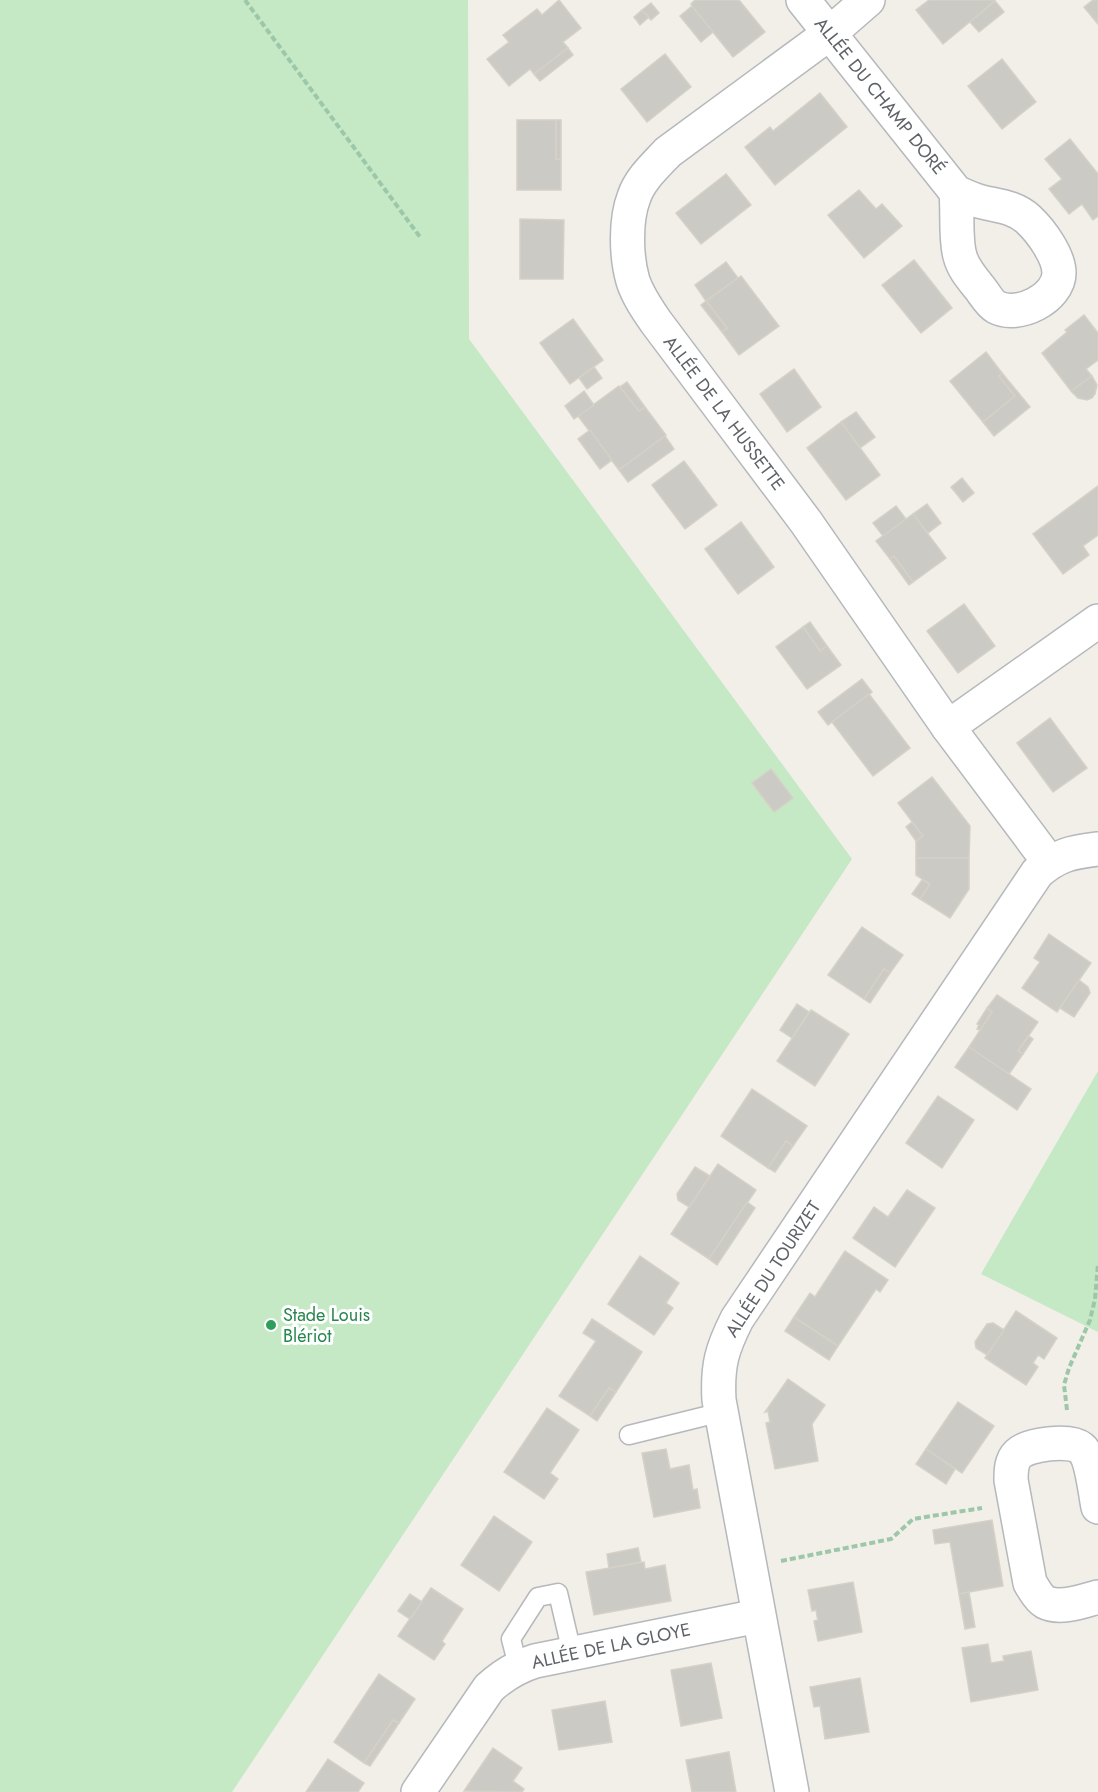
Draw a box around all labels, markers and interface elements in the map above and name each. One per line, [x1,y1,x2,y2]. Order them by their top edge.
street label: ALLÉE DU CHAMP DORÉ [808,12,952,180]
street label: ALLÉE DE LA HUSSETTE [657,330,791,496]
street label: ALLÉE DU TOURIZET [719,1195,827,1342]
place label: Stade Louis Blériot [283,1302,370,1349]
marker: Stade Louis Blériot [264,1318,278,1332]
street label: ALLÉE DE LA GLOYE [529,1616,693,1676]

